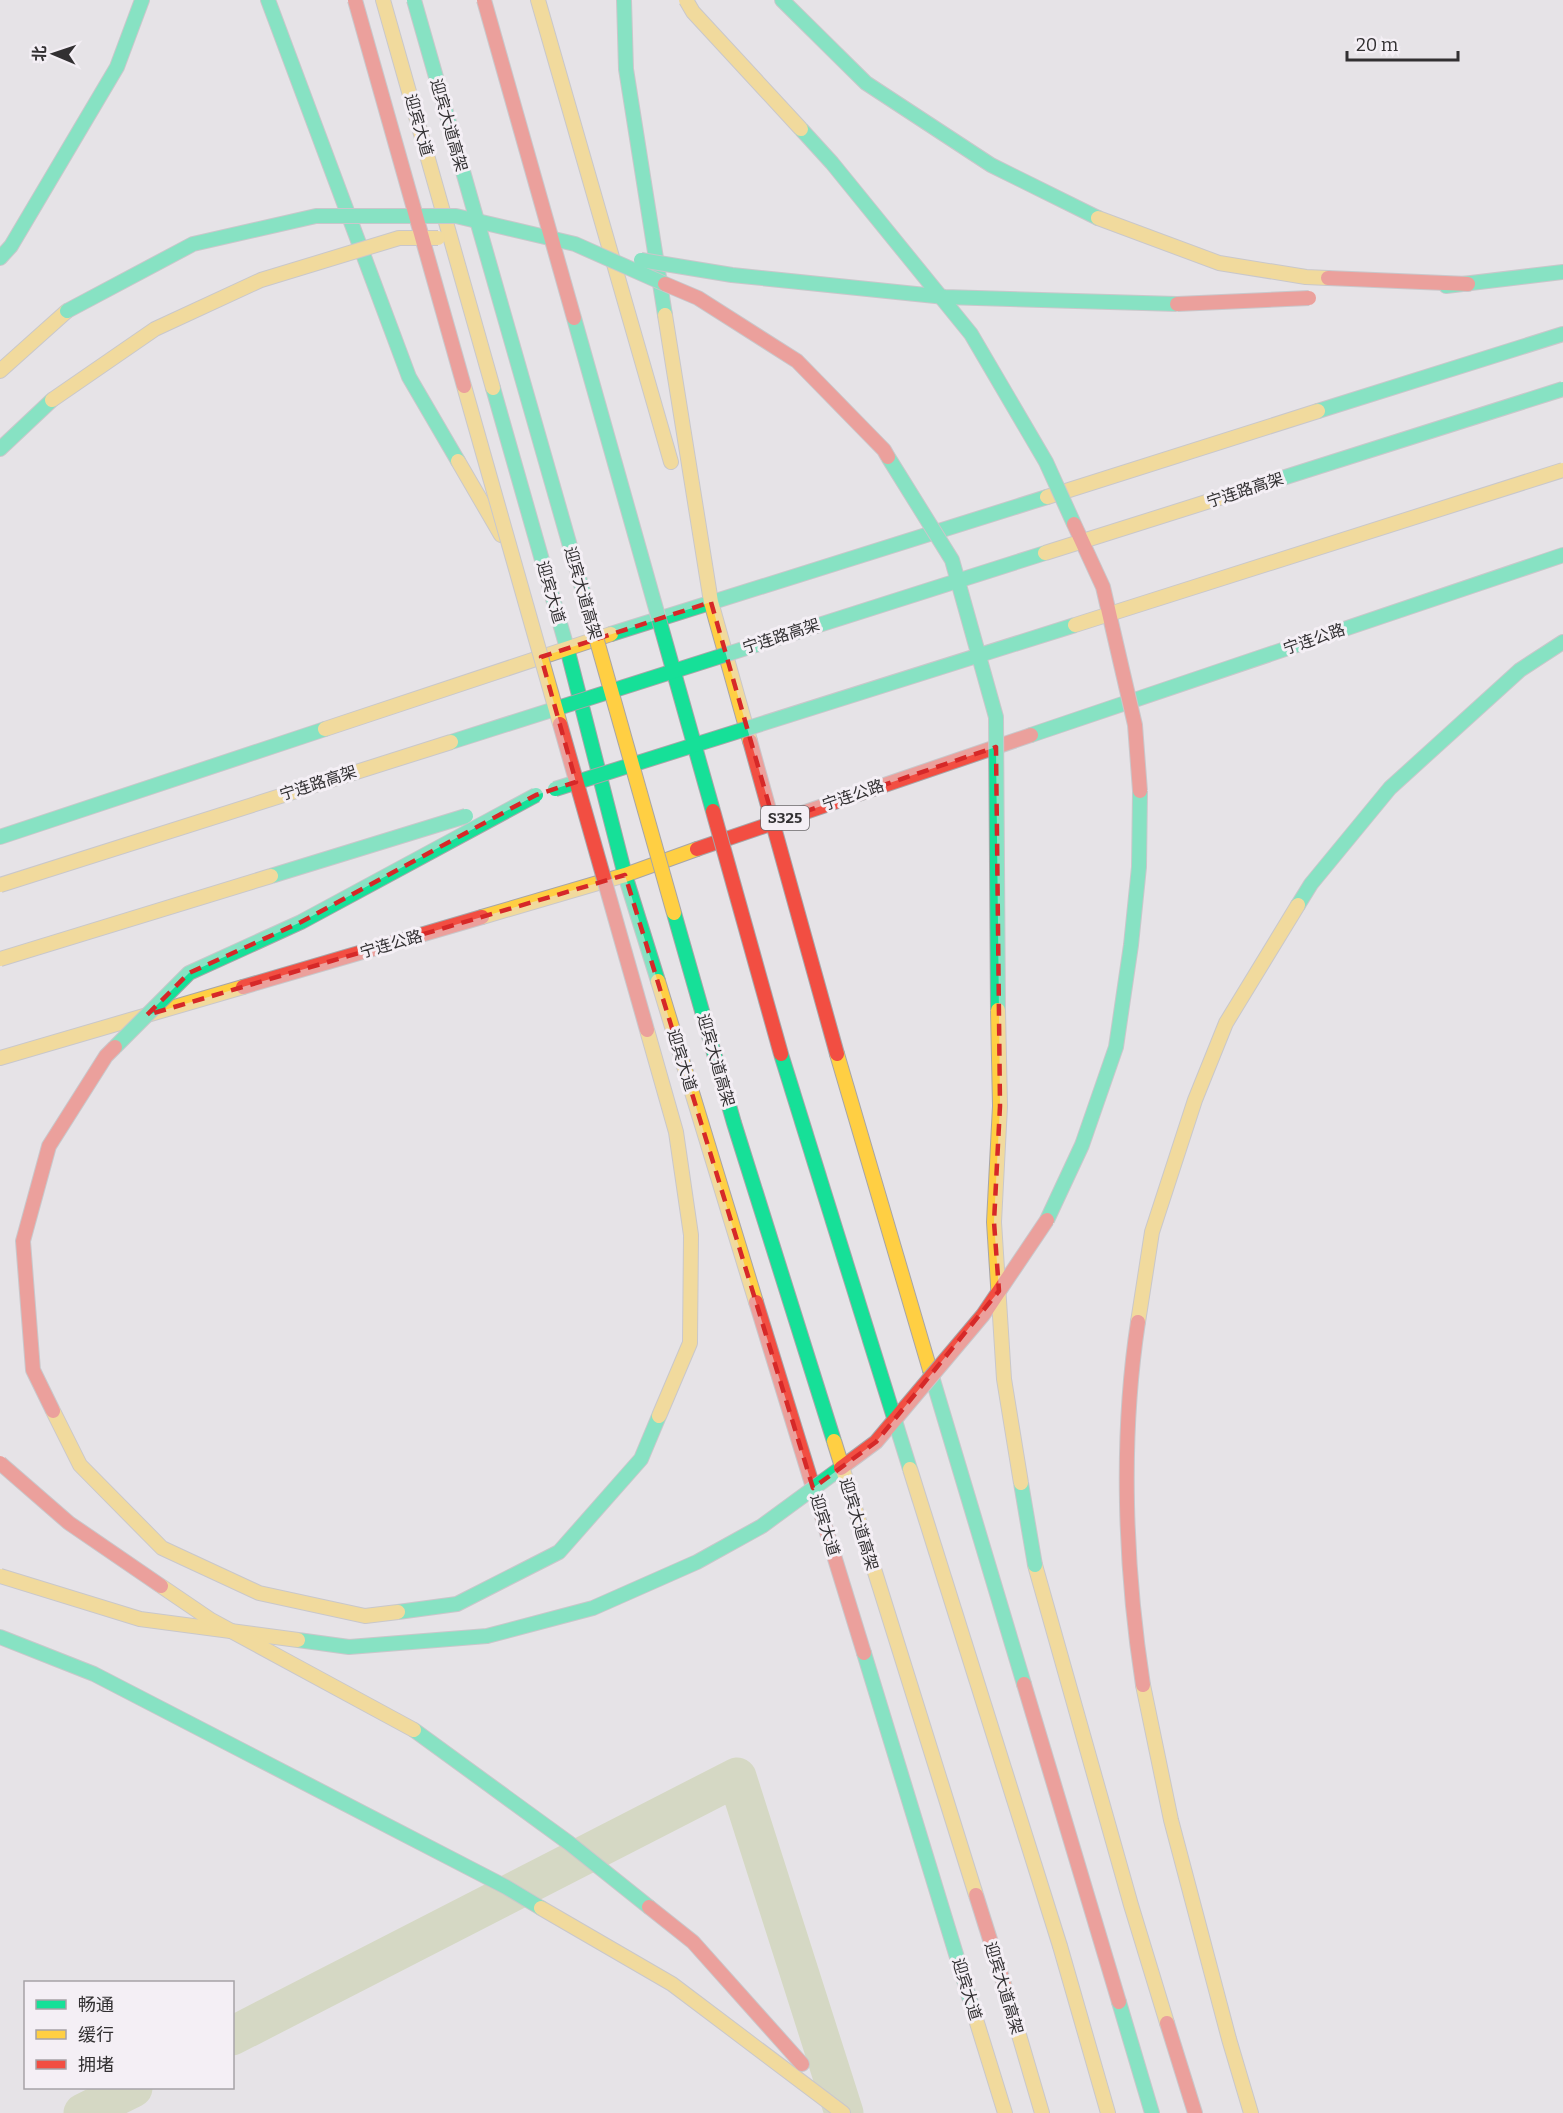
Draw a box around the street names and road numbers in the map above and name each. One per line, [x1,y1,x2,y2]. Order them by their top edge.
street label: 迎宾大道高架 [427,76,471,174]
street label: 迎宾大道 [401,92,437,158]
street label: 宁连路高架 [1204,469,1286,511]
street label: 迎宾大道高架 [561,544,605,642]
street label: 迎宾大道 [533,559,569,625]
street label: 宁连路高架 [740,615,822,657]
street label: 宁连公路 [1281,620,1347,658]
street label: 宁连路高架 [277,762,359,804]
street label: 宁连公路 [820,776,886,814]
road number: S325 [761,806,809,830]
street label: 宁连公路 [358,926,424,962]
street label: 迎宾大道高架 [694,1011,738,1109]
street label: 迎宾大道 [664,1027,700,1093]
street label: 迎宾大道高架 [836,1475,882,1573]
street label: 迎宾大道 [807,1492,843,1558]
street label: 迎宾大道高架 [981,1939,1027,2037]
street label: 迎宾大道 [949,1956,985,2022]

